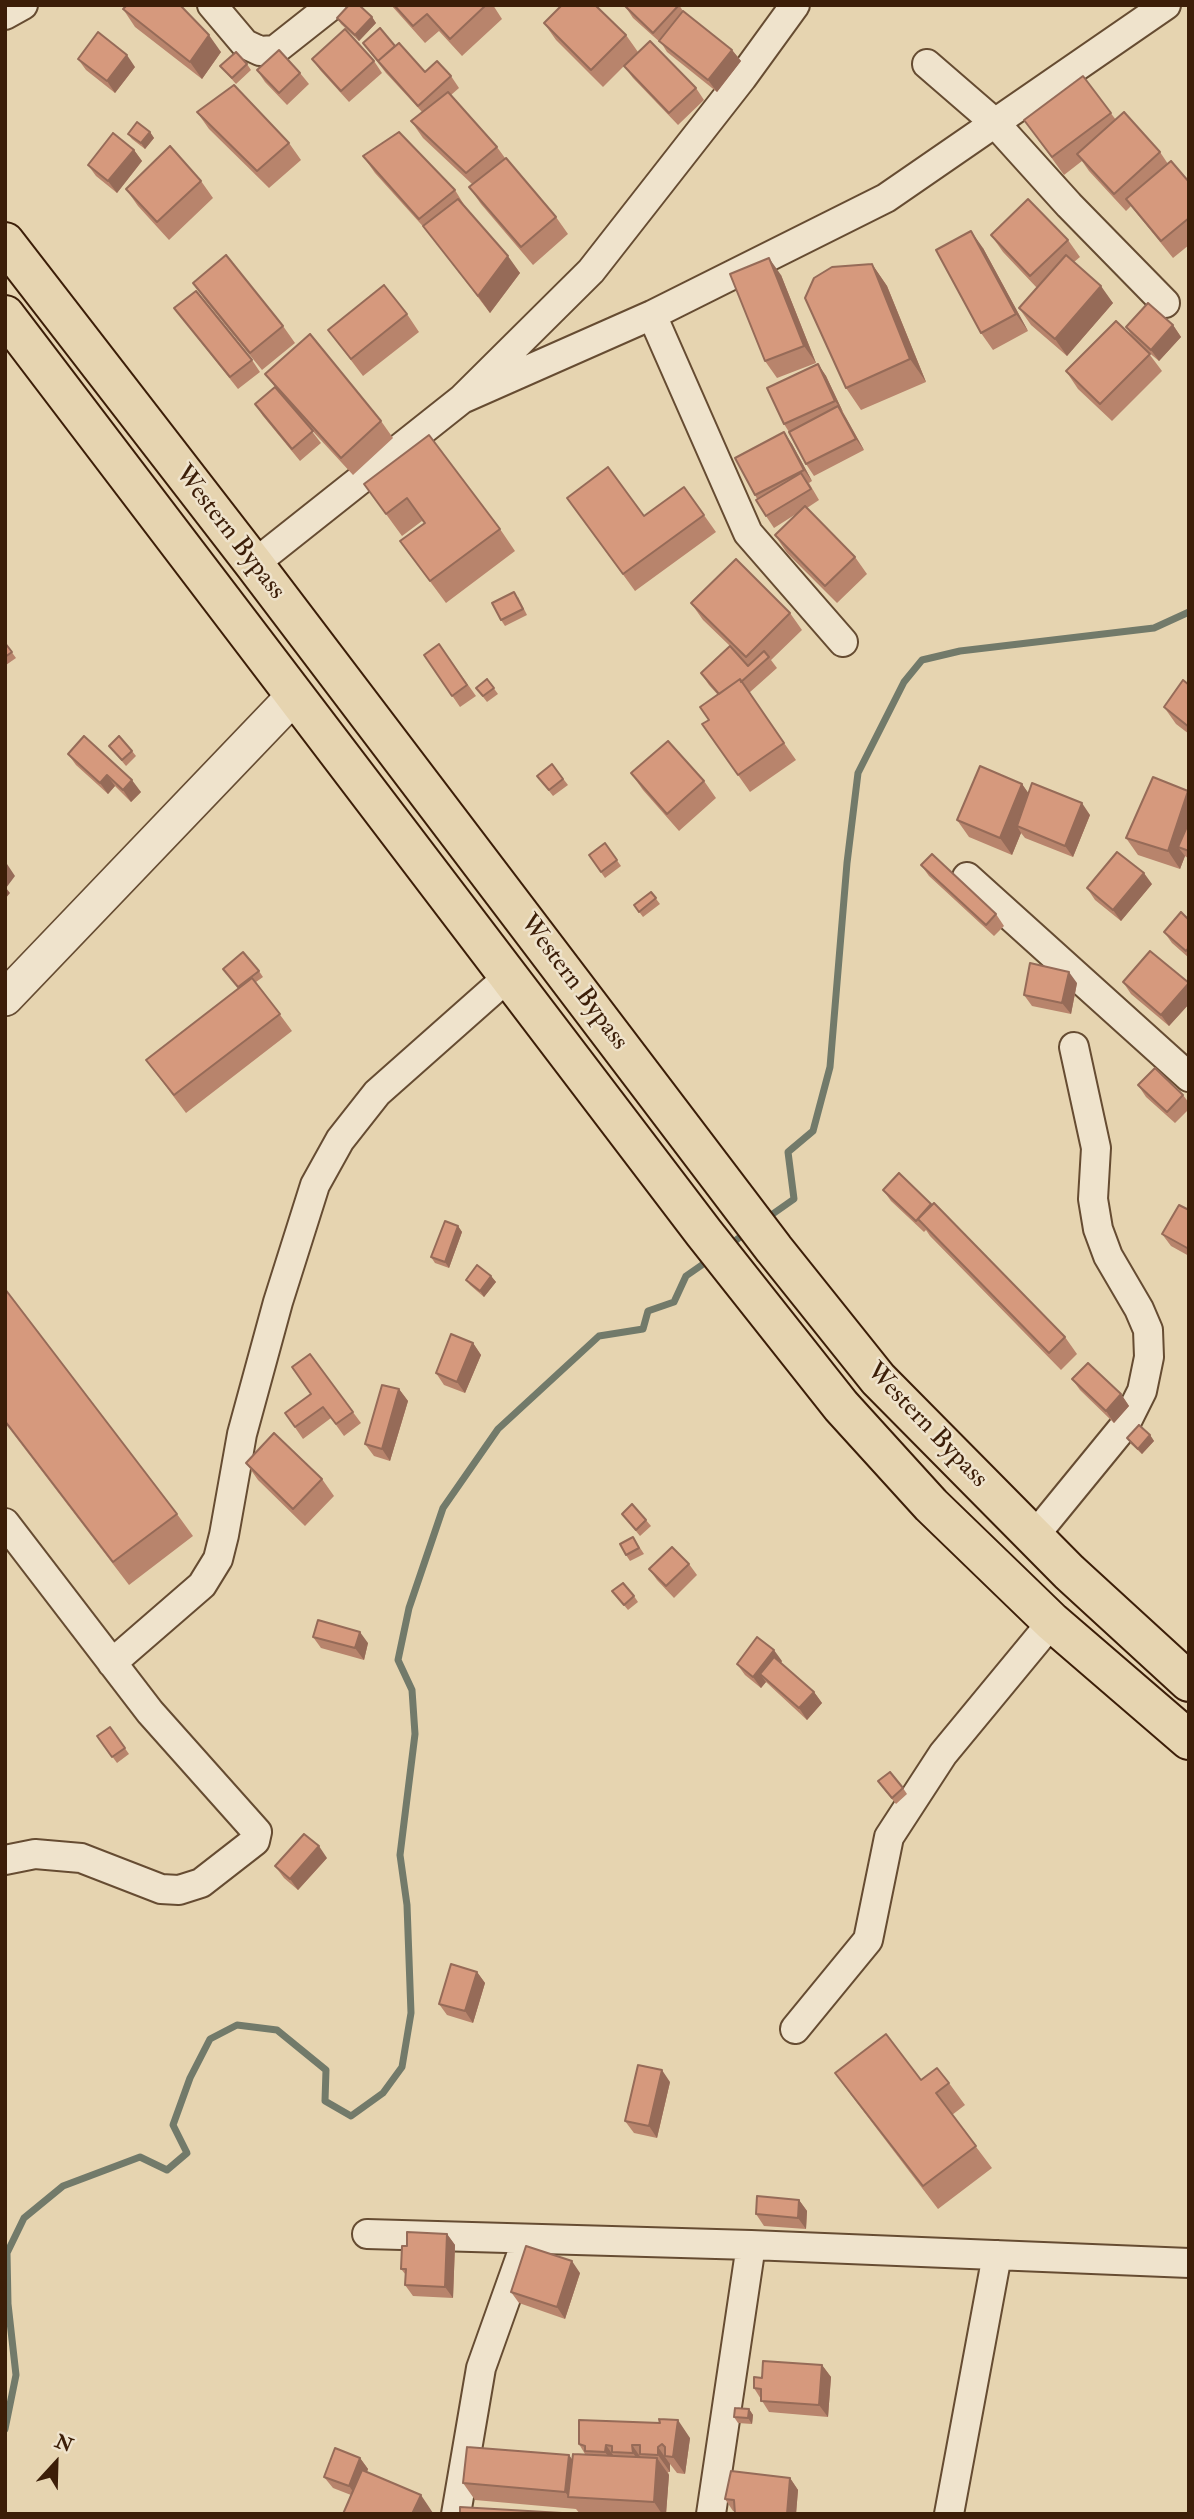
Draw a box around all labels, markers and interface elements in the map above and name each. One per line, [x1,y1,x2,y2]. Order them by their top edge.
street label: Western Bypass [167,460,291,606]
street label: Western Bypass [512,909,634,1057]
street label: Western Bypass [859,1357,993,1495]
north arrow [21,2428,91,2498]
text: N [51,2429,76,2458]

